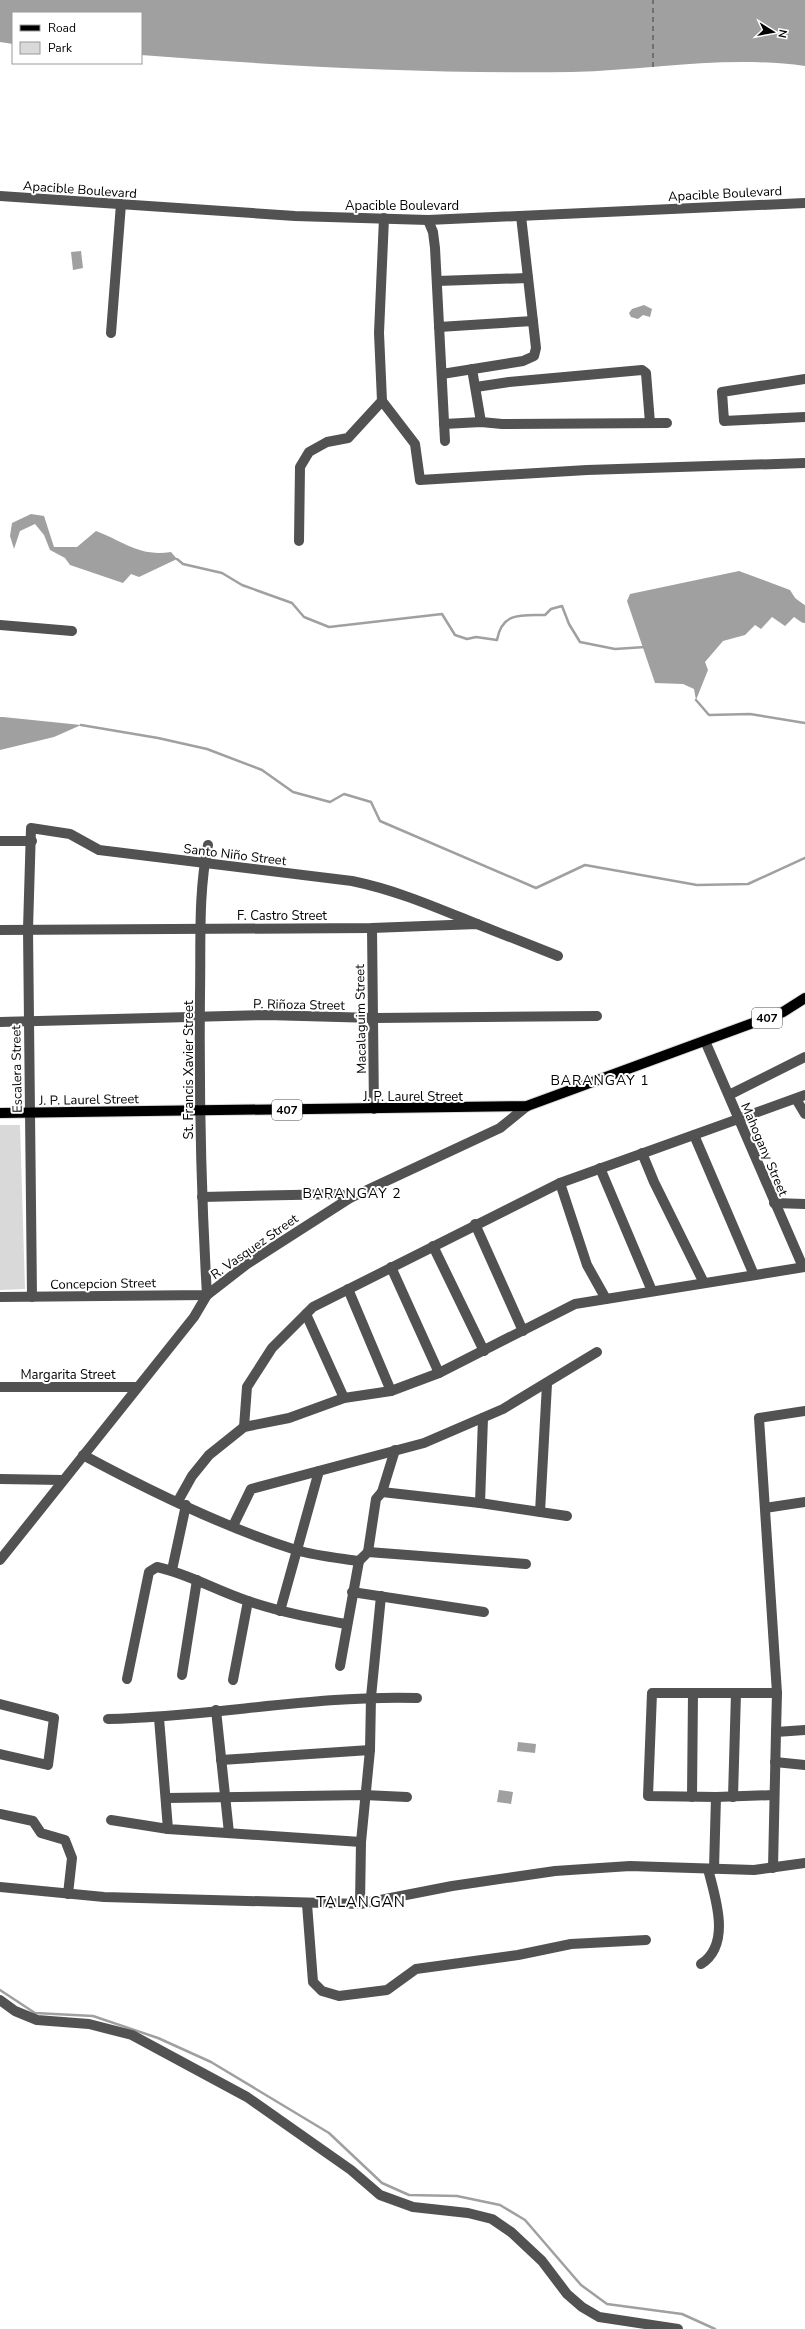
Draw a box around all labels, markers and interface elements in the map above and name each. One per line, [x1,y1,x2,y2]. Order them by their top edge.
legend [12,12,142,64]
north arrow [753,12,793,52]
text: Road [48,20,76,36]
text: N [774,28,790,39]
text: Park [48,40,73,56]
street label: Apacible Boulevard [22,177,137,203]
street label: Apacible Boulevard [668,182,783,206]
street label: Apacible Boulevard [345,197,459,215]
street label: Santo Niño Street [182,840,288,870]
street label: F. Castro Street [237,907,327,925]
street label: Macalaguim Street [351,964,371,1074]
street label: P. Riñoza Street [253,995,345,1015]
street label: St. Francis Xavier Street [180,1000,198,1139]
road number: 407 [752,1008,782,1028]
street label: Escalera Street [7,1025,27,1113]
district label: BARANGAY 1 [550,1071,650,1090]
street label: J. P. Laurel Street [362,1088,463,1106]
street label: J. P. Laurel Street [38,1090,139,1110]
road number: 407 [272,1100,302,1120]
street label: Mahogany Street [736,1100,792,1199]
district label: BARANGAY 2 [302,1184,402,1203]
street label: R. Vasquez Street [207,1210,302,1284]
street label: Concepcion Street [50,1274,156,1294]
street label: Margarita Street [20,1366,116,1384]
district label: TALANGAN [316,1892,406,1912]

